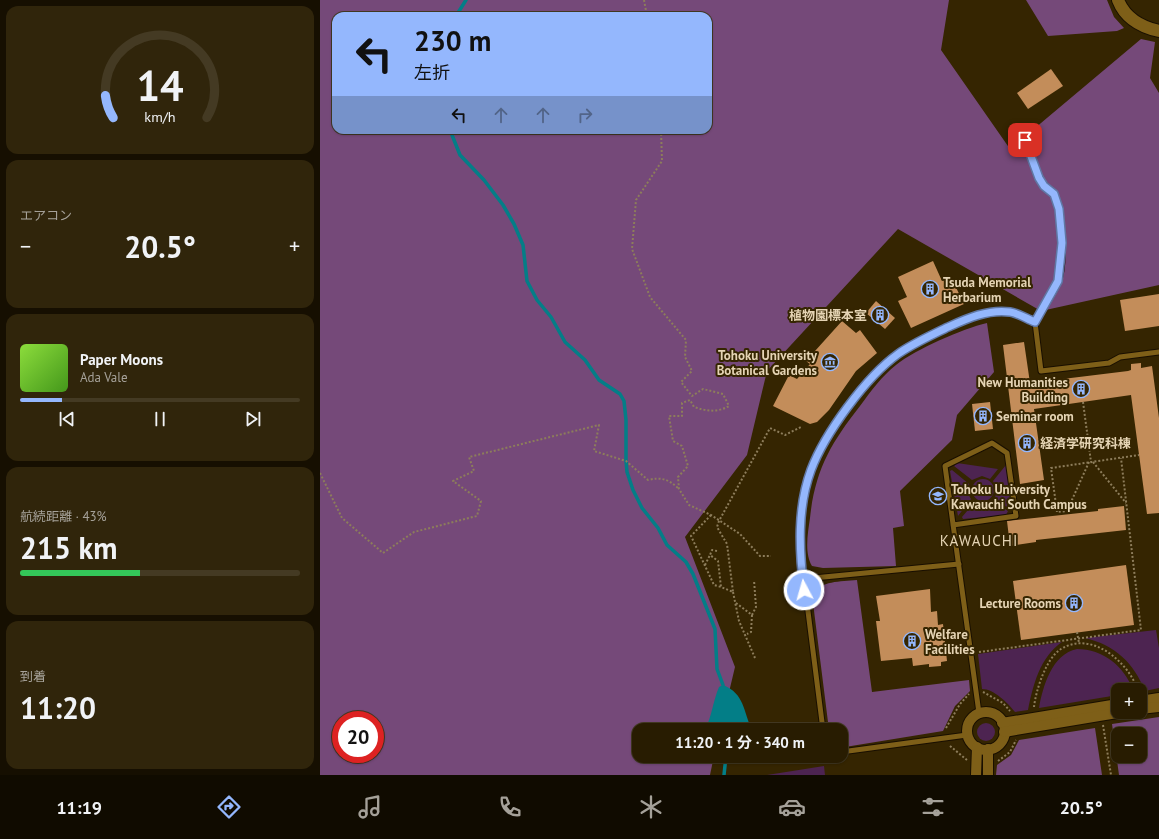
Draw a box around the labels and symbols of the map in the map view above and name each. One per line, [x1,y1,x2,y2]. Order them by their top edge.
pin [1008,123,1042,157]
place label: Tsuda Memorial Herbarium [943,274,1031,306]
building icon: Tsuda Memorial Herbarium [920,279,940,299]
building icon: 植物園標本室 [870,305,890,325]
place label: 植物園標本室 [789,307,867,324]
place label: Tohoku University Botanical Gardens [717,347,818,379]
museum icon: Tohoku University Botanical Gardens [820,352,840,372]
place label: New Humanities Building [977,374,1069,406]
building icon: New Humanities Building [1071,379,1091,399]
building icon: Seminar room [973,406,993,426]
place label: Seminar room [996,408,1074,425]
building icon: 経済学研究科棟 [1017,433,1037,453]
place label: 経済学研究科棟 [1040,435,1131,452]
place label: Tohoku University Kawauchi South Campus [951,481,1087,513]
school or university icon: Tohoku University Kawauchi South Campus [928,486,948,506]
district label: KAWAUCHI [940,531,1018,550]
position arrow [783,569,825,611]
building icon: Lecture Rooms [1064,593,1084,613]
place label: Lecture Rooms [980,595,1062,612]
place label: Welfare Facilities [925,626,975,658]
building icon: Welfare Facilities [902,631,922,651]
speed limit sign: 20 [332,711,384,763]

